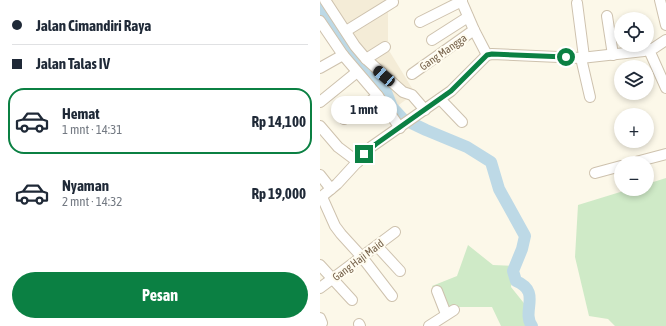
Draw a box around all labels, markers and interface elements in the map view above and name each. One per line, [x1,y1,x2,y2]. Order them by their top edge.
map controls [614,12,654,196]
button: locate [614,12,654,52]
text: Jalan Cimandiri Raya [36,17,151,34]
street label: Gang Mangga [417,31,469,73]
route start [557,48,575,66]
text: Jalan Talas IV [36,55,110,72]
button: layers [614,60,654,100]
car [371,64,397,88]
callout: 1 mnt [331,96,397,124]
text: 1 mnt [350,102,378,117]
icon: car [14,103,50,139]
text: Hemat [62,105,100,122]
button: + [614,108,654,148]
text: Rp 14,100 [251,113,306,130]
text: 1 mnt · 14:31 [62,122,122,137]
route end [355,145,373,163]
button: − [614,156,654,196]
icon: car [14,175,50,211]
text: Nyaman [62,177,109,194]
text: Rp 19,000 [251,185,306,202]
text: 2 mnt · 14:32 [62,194,122,209]
street label: Gang Haji Maid [330,237,386,283]
button: Pesan [12,272,308,318]

